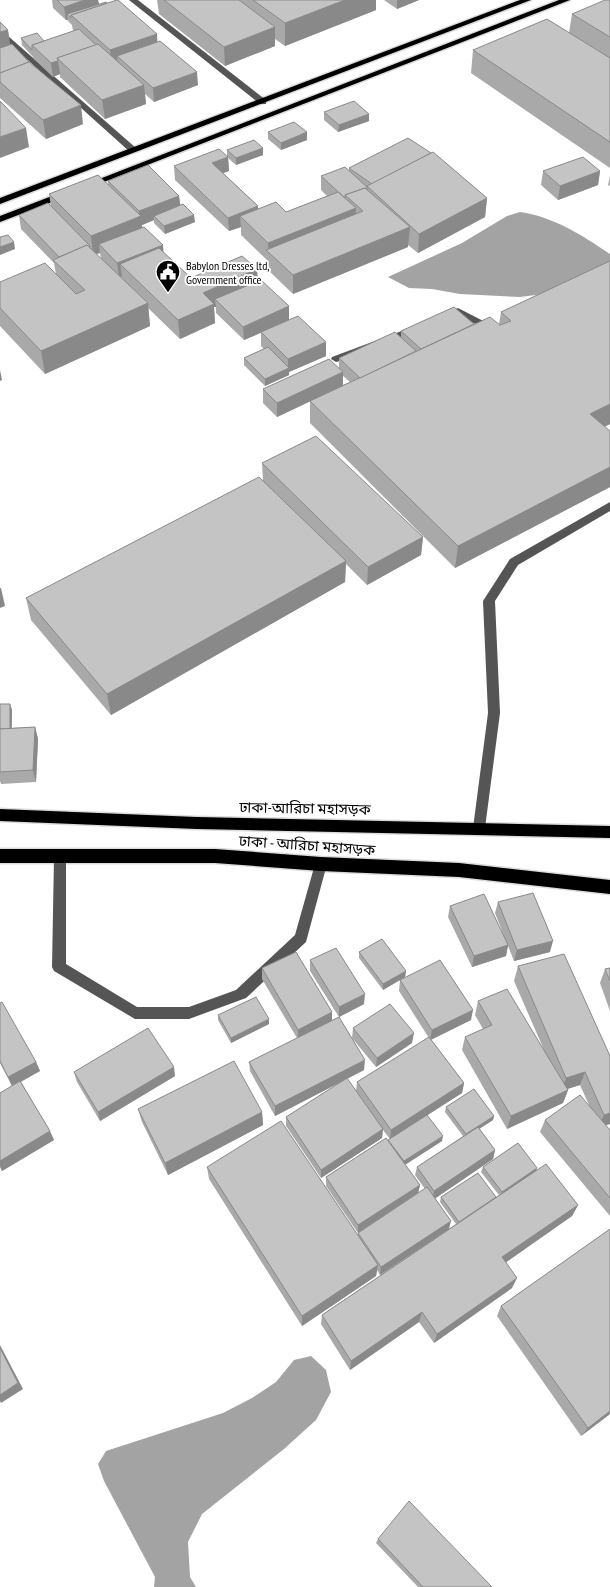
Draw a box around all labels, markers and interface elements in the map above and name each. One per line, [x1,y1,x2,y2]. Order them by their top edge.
place label: Babylon Dresses ltd, Government office [186,258,270,287]
public building icon: Babylon Dresses ltd, Government office [155,259,181,293]
street label: ঢাকা-আরিচা মহাসড়ক [238,797,372,819]
street label: ঢাকা - আরিচা মহাসড়ক [237,831,377,859]

